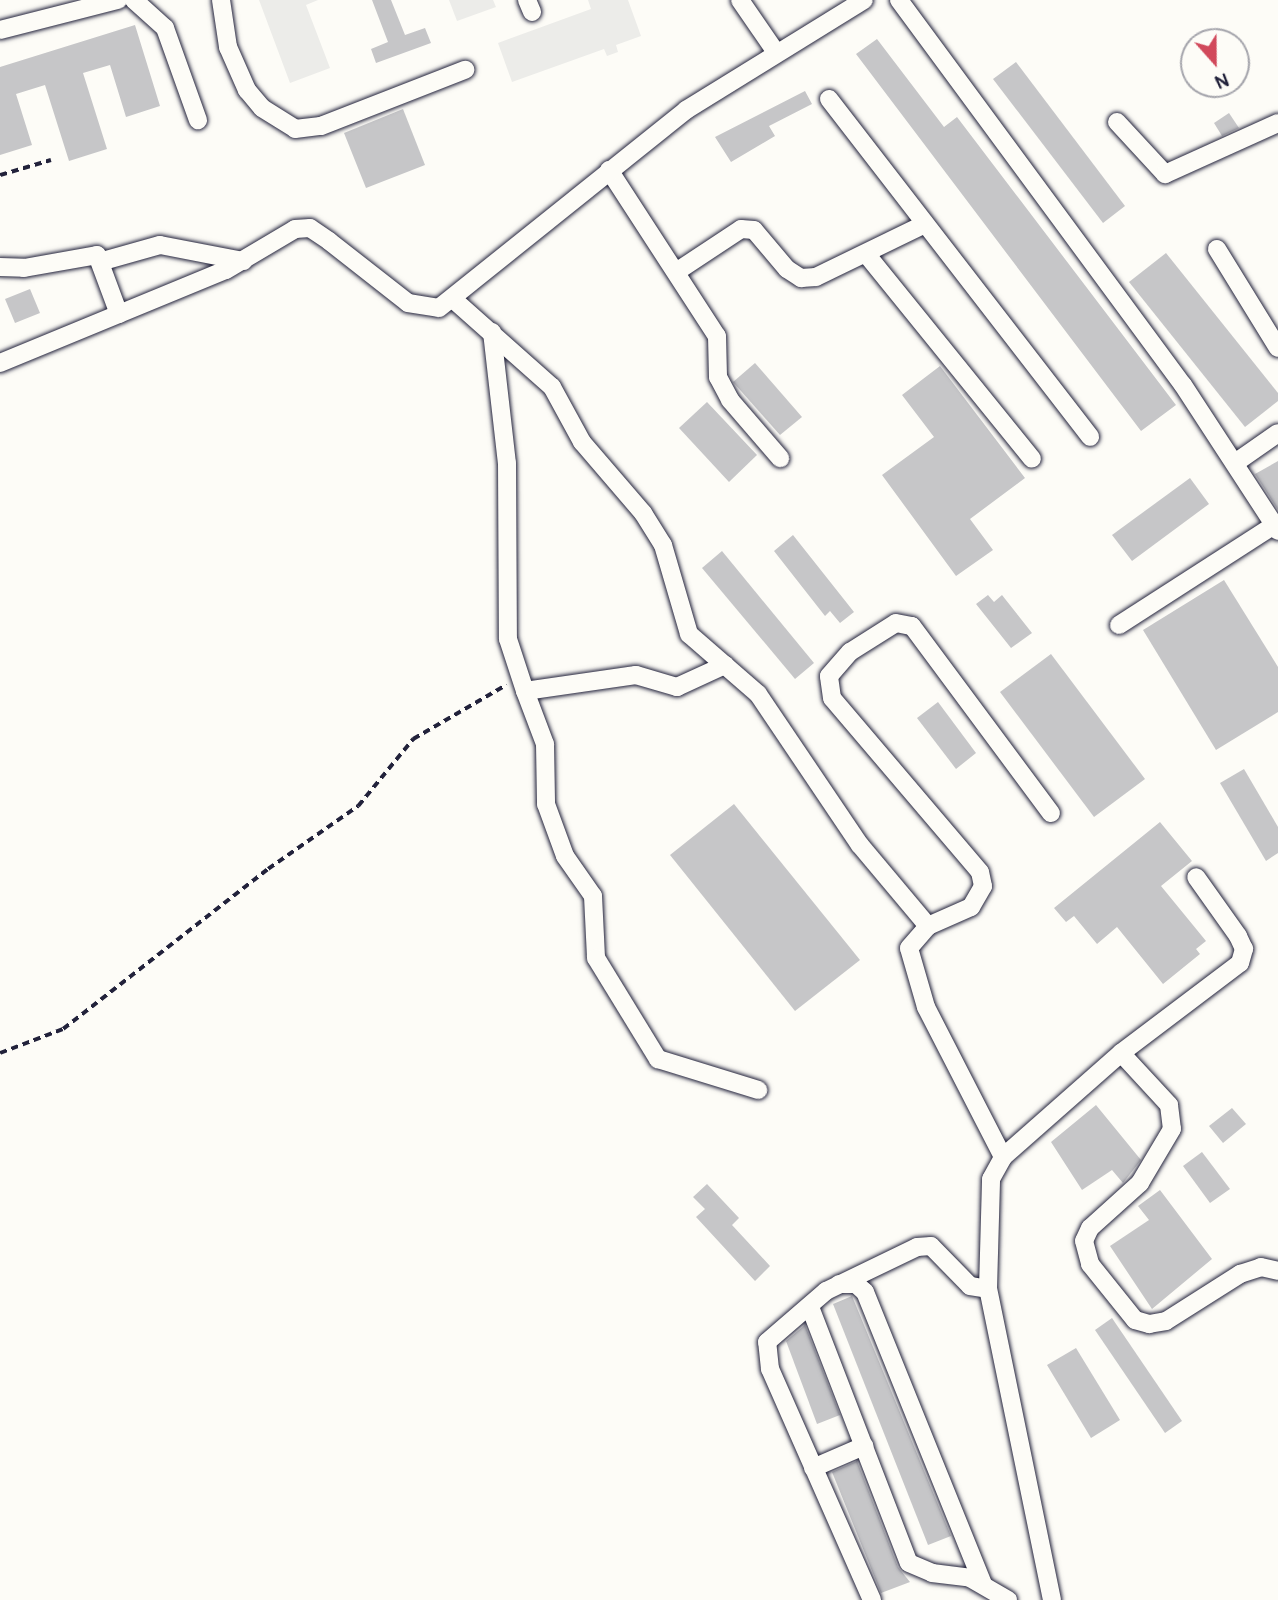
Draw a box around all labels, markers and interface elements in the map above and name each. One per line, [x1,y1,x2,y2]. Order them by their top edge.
north arrow [1180,28,1250,98]
text: N [1212,67,1232,94]

